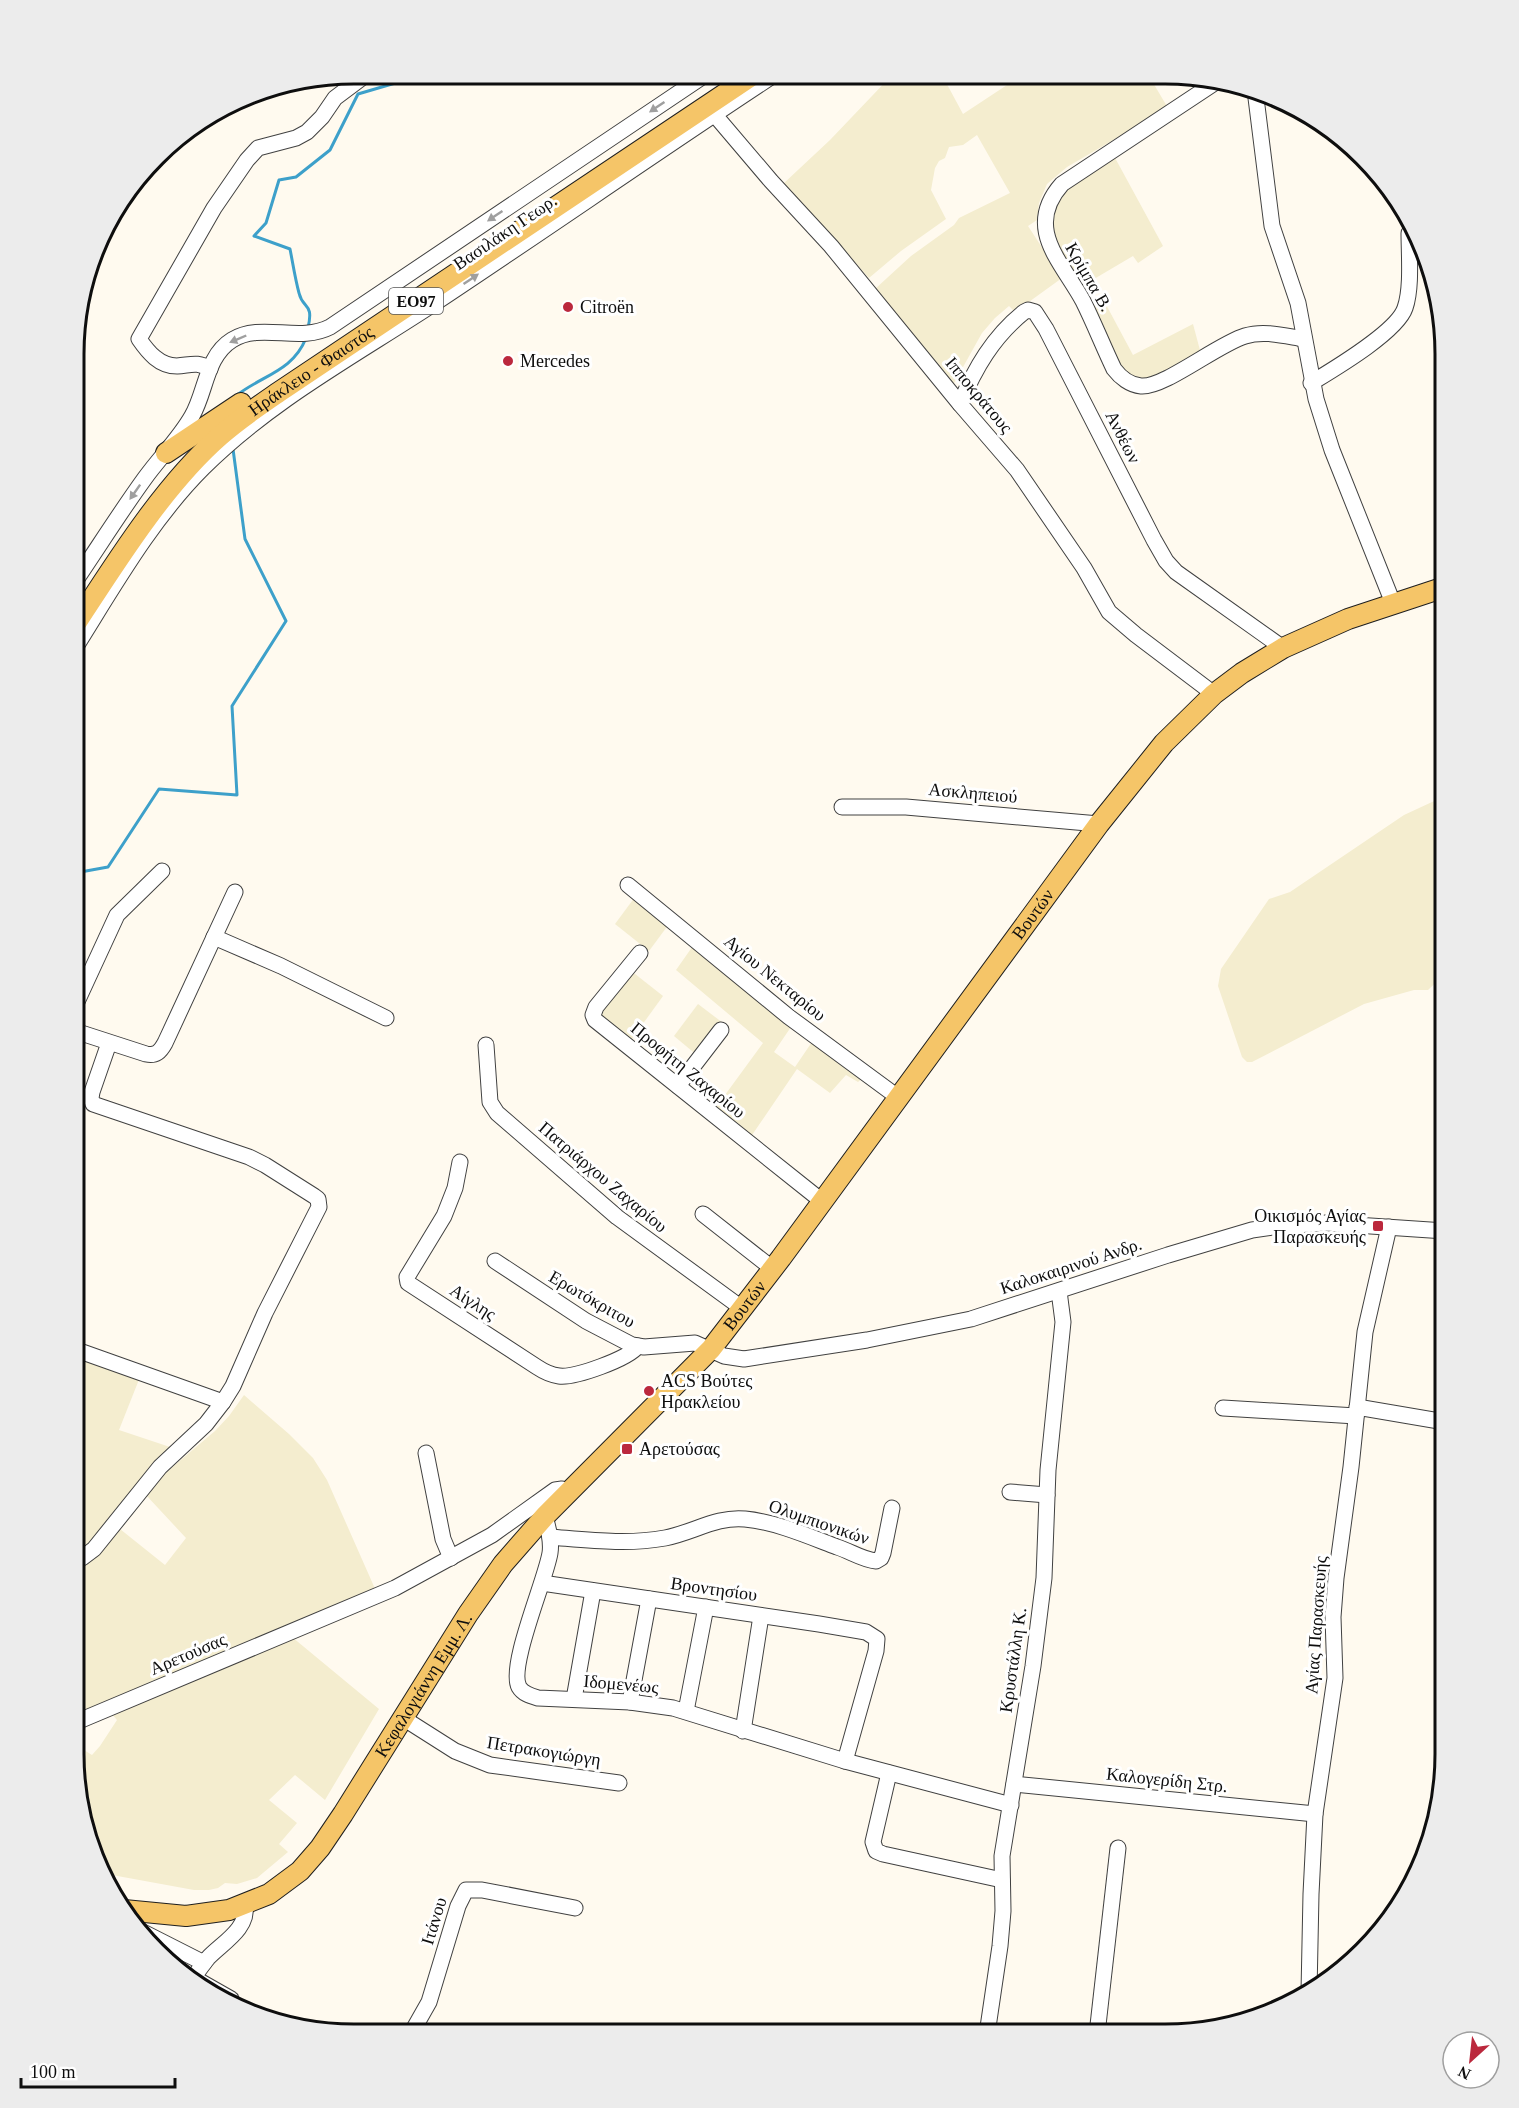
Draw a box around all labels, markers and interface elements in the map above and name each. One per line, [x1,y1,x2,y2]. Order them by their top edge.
one-way arrow [649,101,665,112]
street label: Βασιλάκη Γεωρ. [449,190,561,274]
one-way arrow [487,210,503,221]
street label: Κρίμπα Β. [1061,239,1117,315]
one-way arrow [463,273,479,285]
road number: ΕΟ97 [389,288,443,314]
place label: Citroën [580,297,634,317]
marker: Citroën [561,300,575,314]
street label: Ηράκλειο - Φαιστός [245,322,377,420]
one-way arrow [228,334,246,344]
place label: Mercedes [520,351,590,371]
street label: Ιπποκράτους [941,353,1017,437]
marker: Mercedes [501,354,515,368]
street label: Ανθέων [1101,408,1145,466]
one-way arrow [129,484,141,500]
street label: Ασκληπειού [928,779,1018,807]
street label: Βουτών [1008,885,1058,943]
street label: Αγίου Νεκταρίου [720,931,830,1025]
street label: Προφήτη Ζαχαρίου [627,1018,749,1122]
street label: Πατριάρχου Ζαχαρίου [535,1118,671,1236]
place label: Οικισμός Αγίας Παρασκευής [1254,1206,1366,1247]
marker: Οικισμός Αγίας Παρασκευής [1371,1219,1385,1233]
street label: Καλοκαιρινού Ανδρ. [998,1234,1144,1298]
street label: Ερωτόκριτου [545,1266,639,1332]
street label: Βουτών [719,1277,770,1334]
street label: Αίγλης [446,1280,500,1324]
place label: ACS Βούτες Ηρακλείου [661,1371,752,1412]
marker: ACS Βούτες Ηρακλείου [642,1384,656,1398]
place label: Αρετούσας [639,1439,720,1459]
marker: Αρετούσας [620,1442,634,1456]
street label: Ολυμπιονικών [766,1495,872,1549]
street label: Αγίας Παρασκευής [1301,1555,1331,1695]
street label: Βροντησίου [669,1573,759,1605]
street label: Κρυστάλλη Κ. [996,1606,1030,1714]
street label: Κεφαλογιάννη Εμμ. Λ. [371,1609,476,1761]
street label: Αρετούσας [147,1629,229,1679]
street label: Ιδομενέως [583,1671,659,1697]
street label: Πετρακογιώργη [486,1732,602,1770]
street label: Καλογερίδη Στρ. [1105,1764,1229,1796]
street label: Ιτάνου [417,1895,451,1947]
north arrow [1441,2030,1501,2090]
scale bar [21,2051,176,2089]
text: 100 m [30,2062,76,2082]
text: N [1455,2063,1473,2083]

